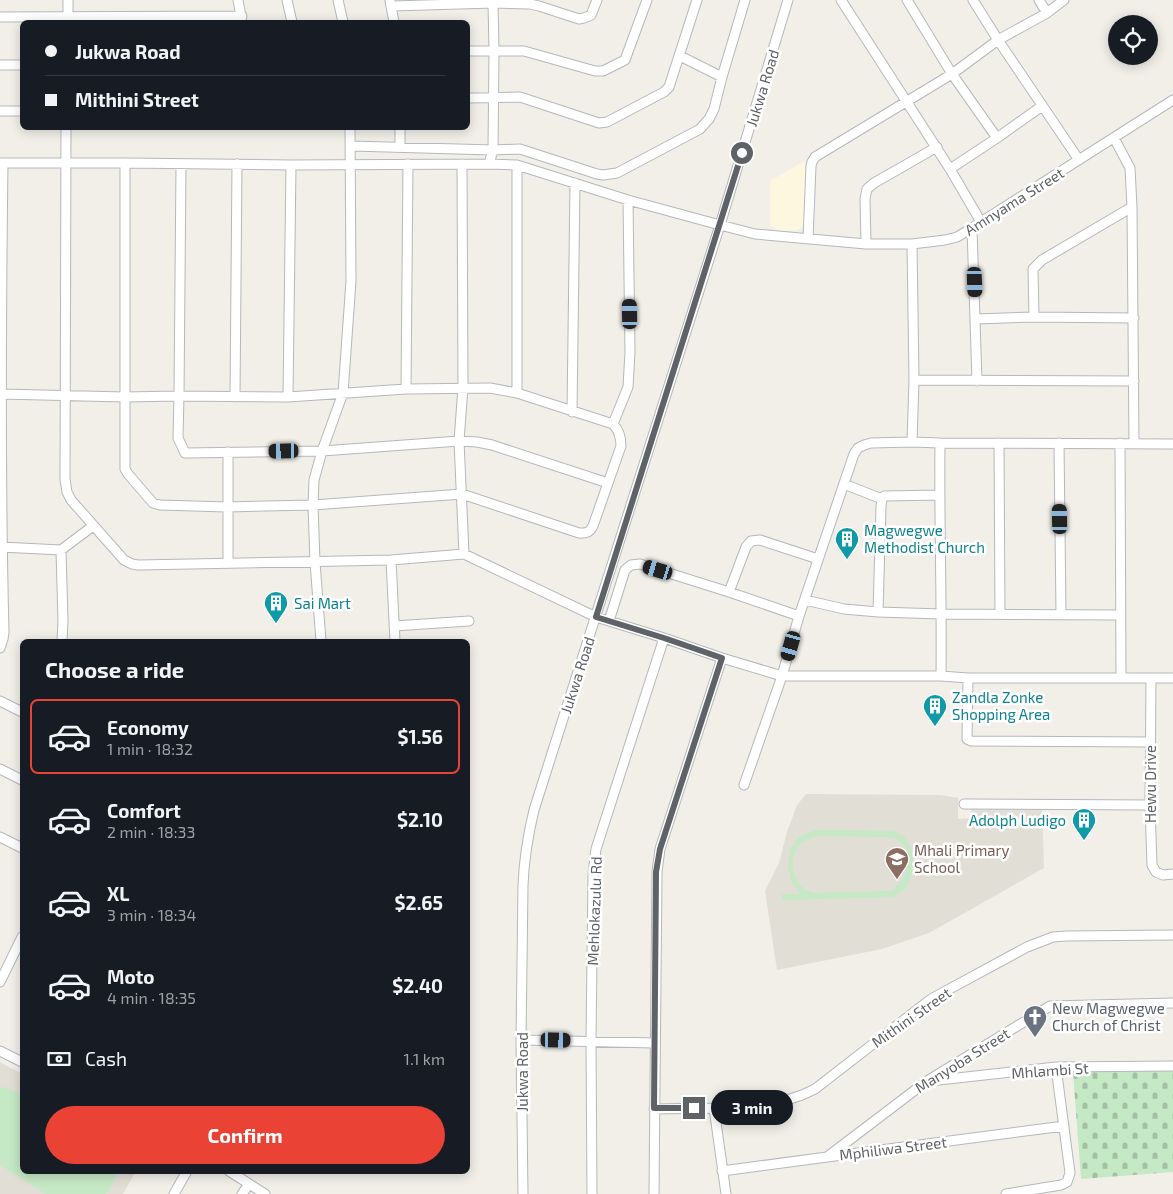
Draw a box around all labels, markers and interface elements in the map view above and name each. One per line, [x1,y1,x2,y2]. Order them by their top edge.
map controls [1108,15,1158,65]
button: locate [1108,15,1158,65]
text: Jukwa Road [75,40,181,63]
street label: Jukwa Road [742,47,782,129]
text: Mithini Street [75,88,199,111]
route start [731,142,753,164]
street label: Amnyama Street [961,163,1067,239]
car [966,267,983,297]
car [622,299,637,329]
car [268,443,299,459]
car [1052,504,1067,534]
place label: Magwegwe Methodist Church [864,521,985,556]
building icon: Magwegwe Methodist Church [834,526,860,560]
car [641,558,674,582]
building icon: Sai Mart [263,590,289,624]
place label: Sai Mart [294,594,351,612]
car [779,630,802,662]
street label: Jukwa Road [556,634,598,716]
text: Choose a ride [45,656,184,682]
place label: Zandla Zonke Shopping Area [952,688,1050,723]
building icon: Zandla Zonke Shopping Area [922,693,948,727]
icon: car [47,714,92,759]
text: Economy [107,716,189,739]
text: $1.56 [397,725,443,748]
text: 1 min · 18:32 [107,739,193,758]
street label: Hewu Drive [1141,745,1159,823]
icon: car [47,797,92,842]
text: Comfort [107,799,181,822]
building icon: Adolph Ludigo [1071,807,1097,841]
text: $2.10 [397,808,443,831]
place label: Adolph Ludigo [969,811,1066,829]
text: 2 min · 18:33 [107,822,195,841]
place label: Mhali Primary School [914,841,1010,876]
school or university icon: Mhali Primary School [884,846,910,880]
street label: Mehlokazulu Rd [583,856,605,966]
icon: car [47,880,92,925]
text: XL [107,882,129,905]
text: $2.65 [395,891,443,914]
text: 3 min · 18:34 [107,905,196,924]
icon: car [47,963,92,1008]
text: Moto [107,965,155,988]
text: $2.40 [392,974,443,997]
street label: Mithini Street [868,983,954,1051]
text: 4 min · 18:35 [107,988,196,1007]
place label: New Magwegwe Church of Christ [1052,999,1165,1034]
church icon: New Magwegwe Church of Christ [1022,1004,1048,1038]
street label: Manyoba Street [911,1024,1013,1096]
street label: Jukwa Road [513,1032,531,1112]
car [540,1032,571,1048]
icon: cash [45,1045,73,1073]
text: Cash [85,1047,127,1070]
text: 1.1 km [404,1049,445,1068]
street label: Mhlambi St [1011,1058,1089,1082]
callout: 3 min [712,1090,794,1126]
route end [683,1097,705,1119]
text: 3 min [732,1098,772,1117]
button: Confirm [45,1106,445,1164]
street label: Mphiliwa Street [838,1132,948,1164]

